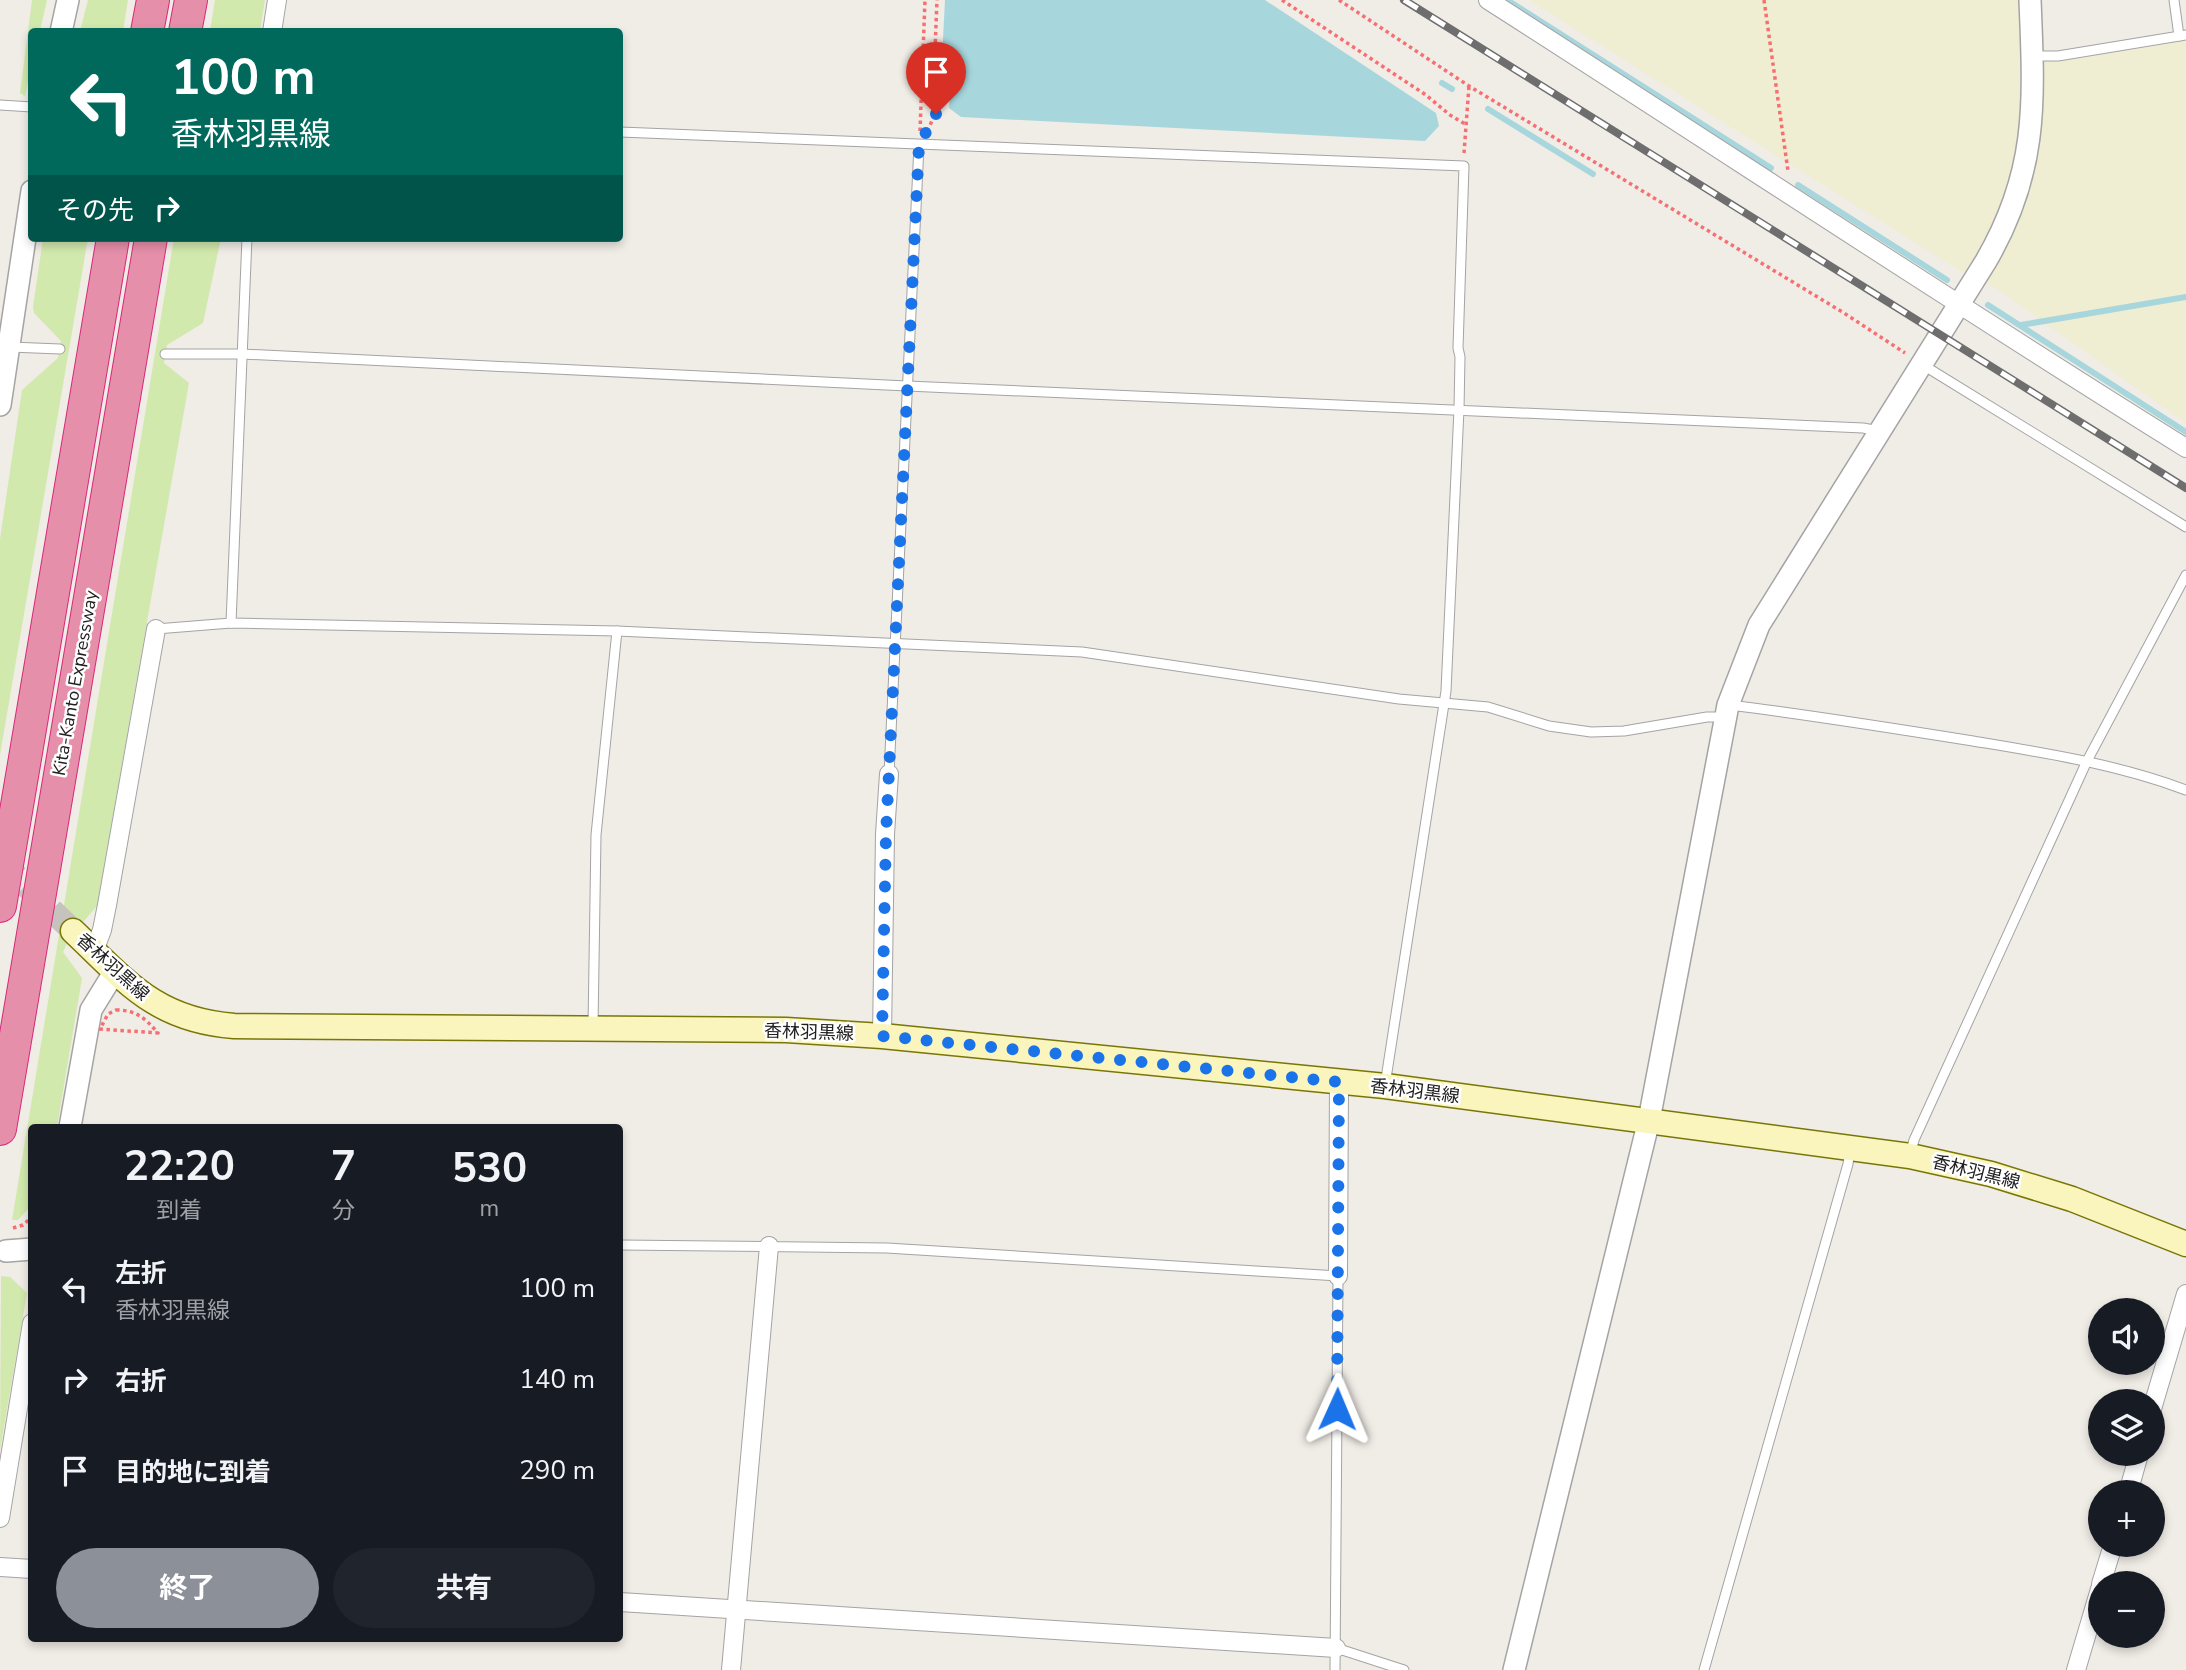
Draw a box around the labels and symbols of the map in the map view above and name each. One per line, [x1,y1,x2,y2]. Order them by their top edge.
pin [906,42,966,114]
street label: Kita-Kanto Expressway [47,588,103,778]
street label: 香林羽黒線 [72,928,154,1006]
street label: 香林羽黒線 [764,1018,854,1046]
street label: 香林羽黒線 [1369,1074,1461,1108]
street label: 香林羽黒線 [1929,1149,2023,1195]
position arrow [1300,1372,1374,1446]

